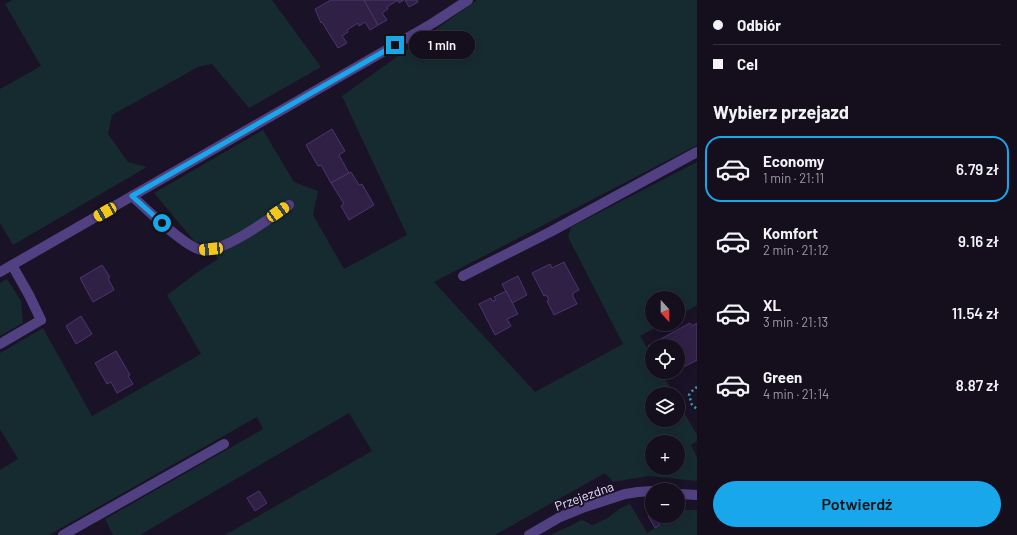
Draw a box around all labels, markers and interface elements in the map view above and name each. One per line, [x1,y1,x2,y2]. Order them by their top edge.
text: Odbiór [737,16,781,34]
callout: 1 min [409,31,475,59]
route end [386,36,404,54]
text: 1 min [428,37,456,53]
text: Cel [737,55,758,73]
text: Wybierz przejazd [713,101,849,123]
icon: car [715,151,751,187]
text: Economy [763,152,824,170]
text: 6.79 zł [956,160,999,178]
text: 1 min · 21:11 [763,170,824,186]
car [265,200,291,224]
car [92,201,118,223]
route start [153,214,171,232]
icon: car [715,223,751,259]
text: Komfort [763,224,818,242]
text: 9.16 zł [958,232,999,250]
car [198,242,224,256]
text: 2 min · 21:12 [763,242,829,258]
north arrow [645,291,685,331]
map controls [645,291,685,523]
icon: car [715,295,751,331]
text: XL [763,296,781,314]
text: 11.54 zł [952,304,999,322]
text: 3 min · 21:13 [763,314,828,330]
button: locate [645,339,685,379]
icon: car [715,367,751,403]
text: Green [763,368,802,386]
text: 8.87 zł [956,376,999,394]
text: 4 min · 21:14 [763,386,829,402]
button: layers [645,387,685,427]
button: + [645,435,685,475]
street label: Przejezdna [552,478,616,514]
button: Potwierdź [713,481,1001,527]
button: − [645,483,685,523]

